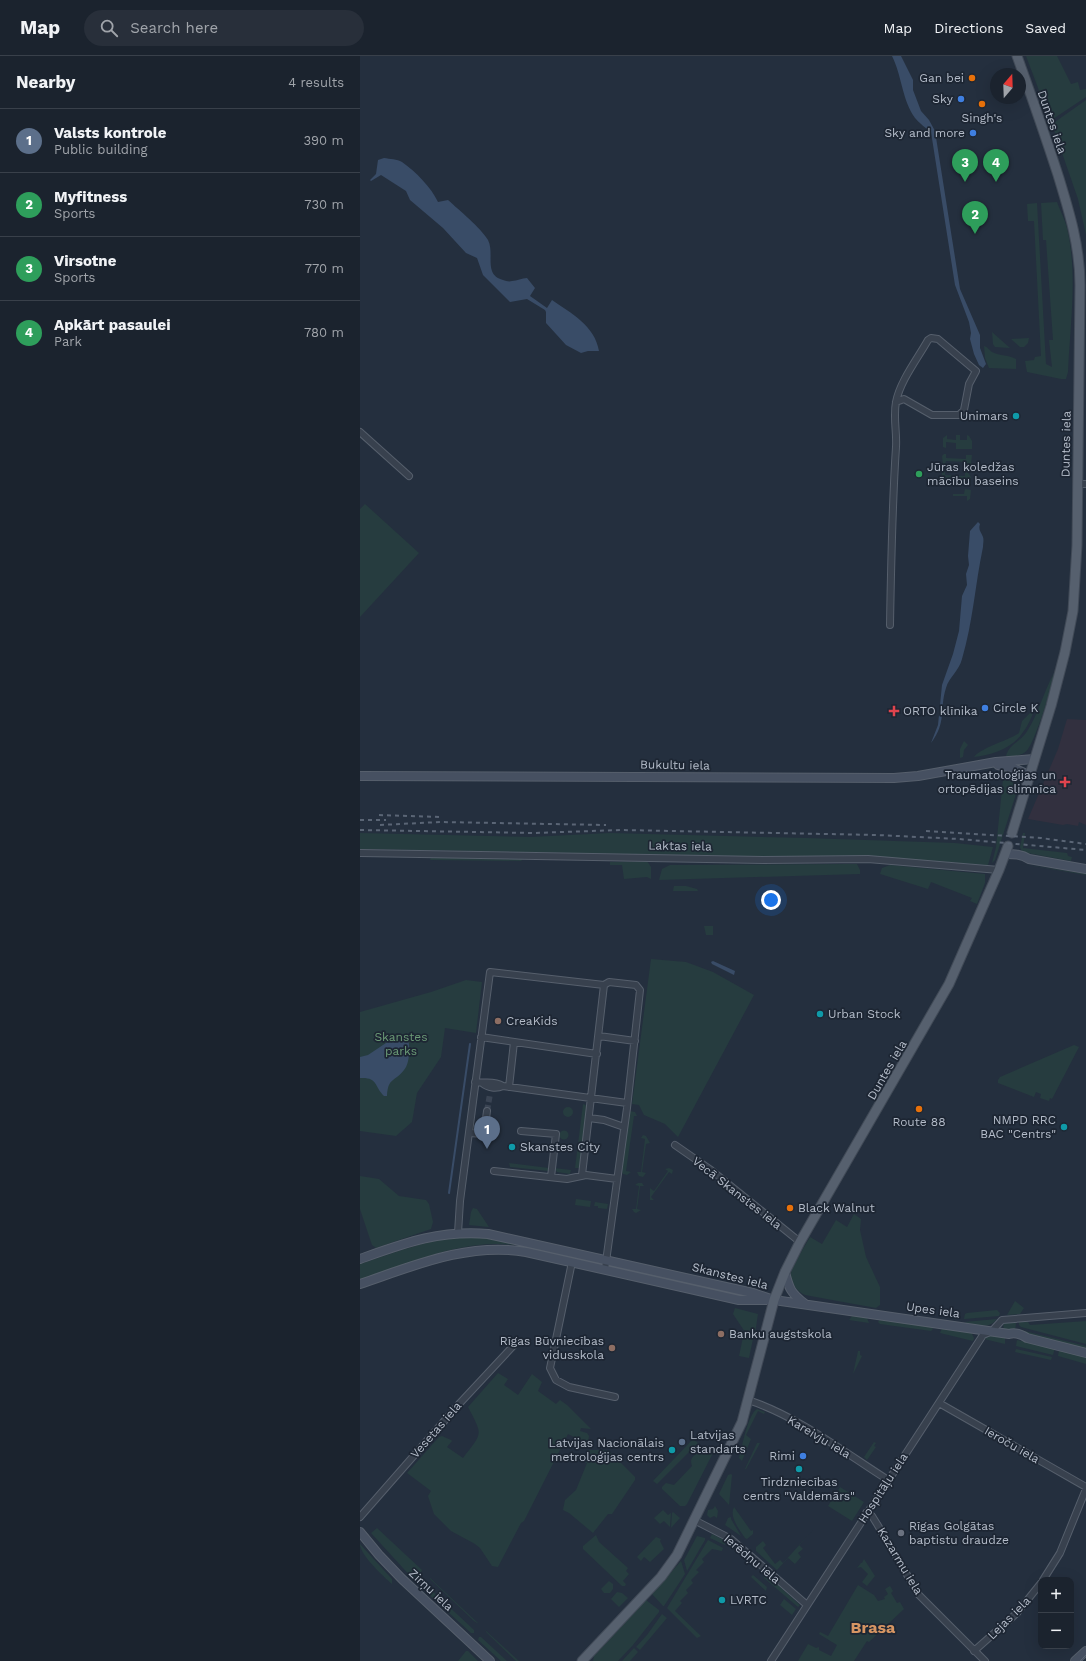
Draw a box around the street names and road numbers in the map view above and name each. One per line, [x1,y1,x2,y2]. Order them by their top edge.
street label: Duntes iela [1035,88,1069,156]
street label: Duntes iela [1058,411,1074,477]
street label: Bukultu iela [640,757,710,773]
street label: Laktas iela [648,838,712,854]
street label: Duntes iela [864,1038,910,1102]
street label: Vecā Skanstes iela [690,1154,785,1232]
street label: Skanstes iela [691,1260,770,1292]
street label: Upes iela [905,1299,961,1321]
street label: Vesetas iela [408,1399,464,1461]
street label: Kareivju iela [785,1413,853,1461]
street label: Ieroču iela [982,1424,1042,1466]
street label: Hospitāļu iela [855,1450,911,1526]
street label: Kazarmu iela [874,1525,926,1597]
street label: Ierēdņu iela [721,1531,783,1587]
street label: Zirņu iela [406,1566,456,1614]
street label: Lejas iela [985,1593,1034,1642]

